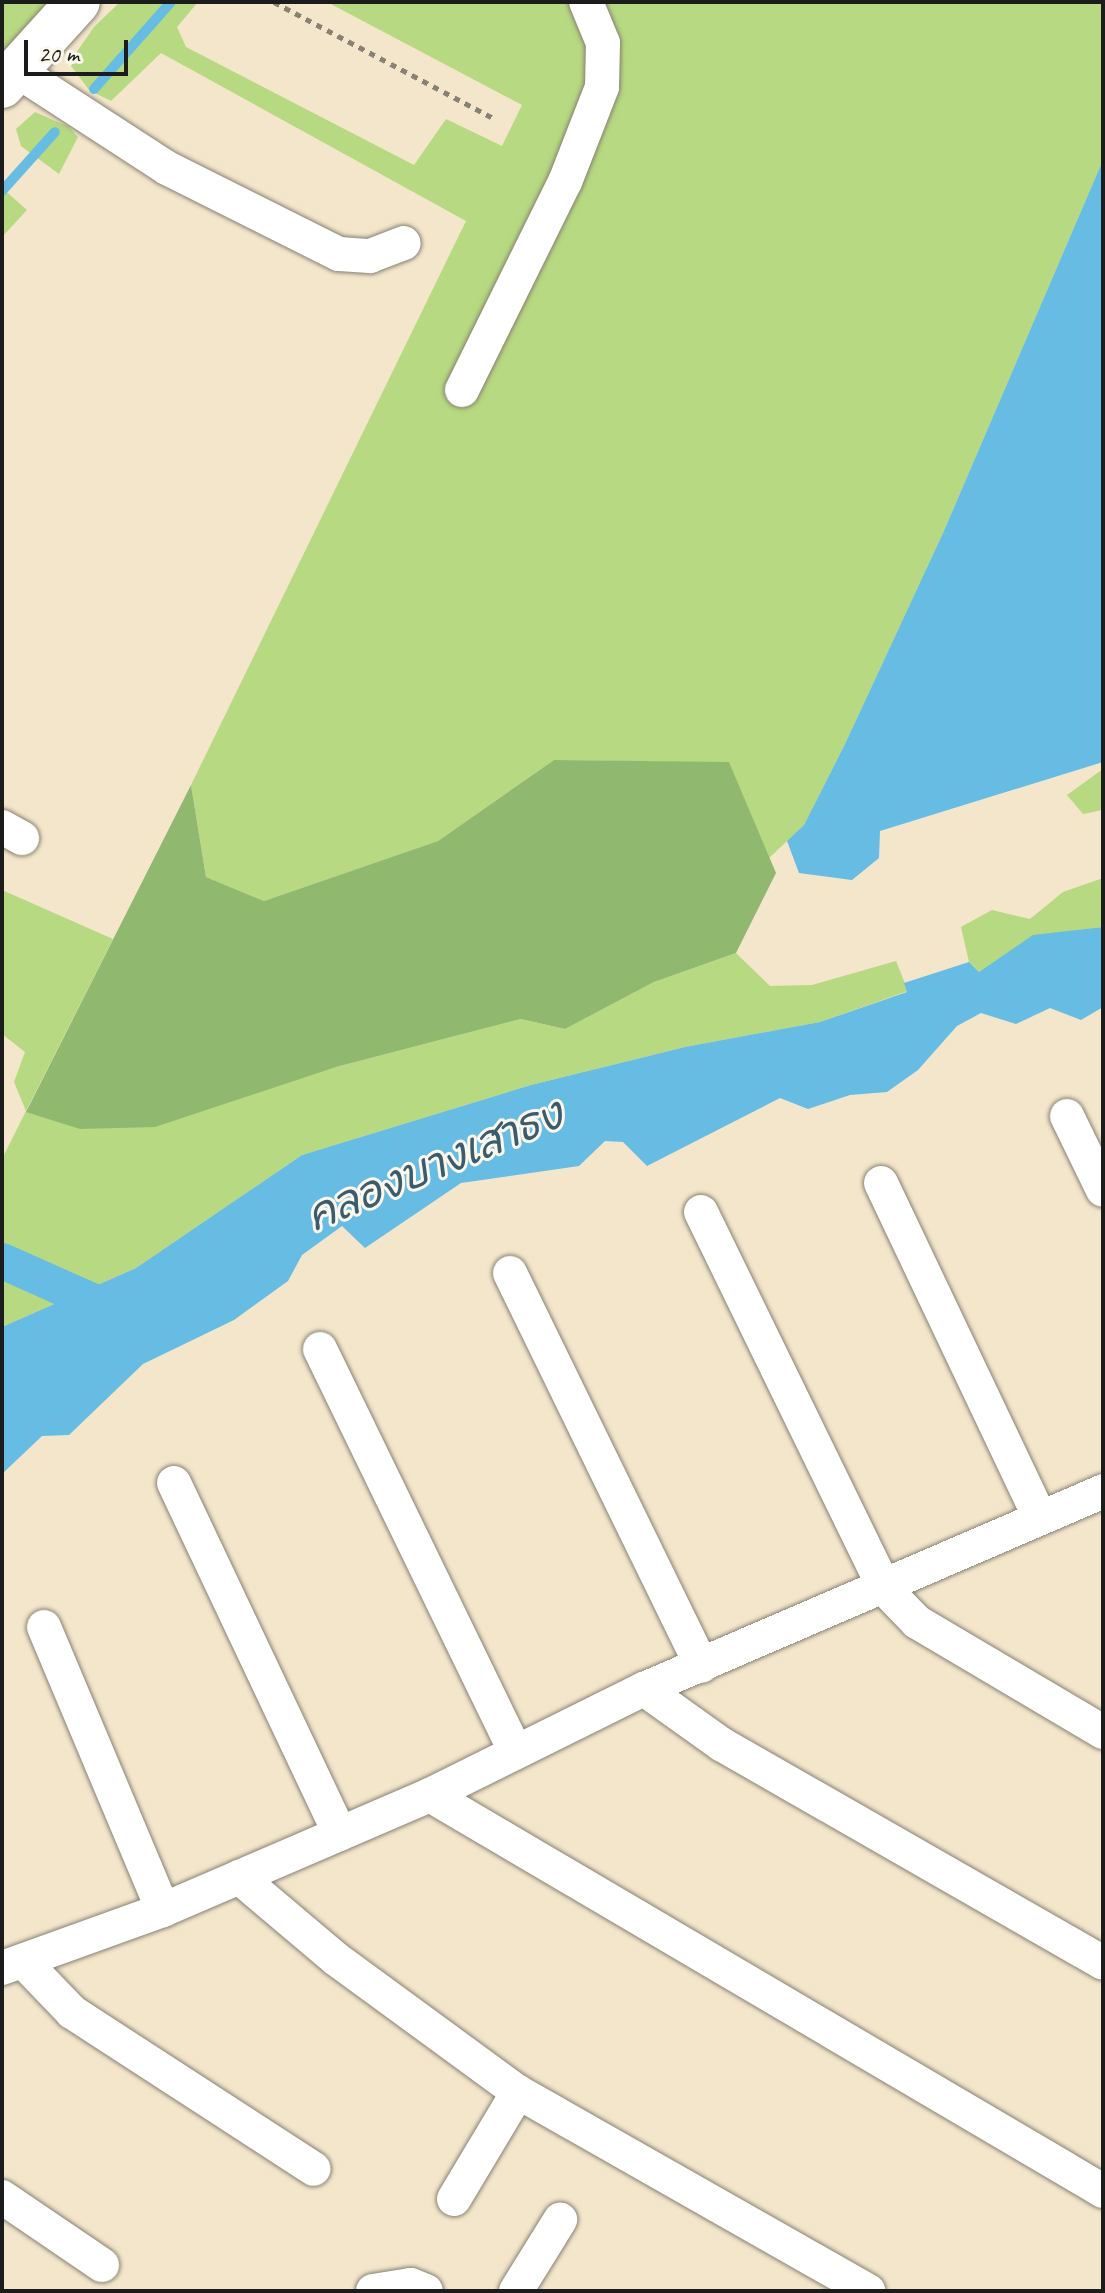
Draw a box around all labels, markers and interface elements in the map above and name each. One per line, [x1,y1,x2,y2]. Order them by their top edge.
scale bar [28,24,132,74]
text: 20 m [38,39,79,69]
water label: คลองบางเสาธง [299,1089,571,1243]

